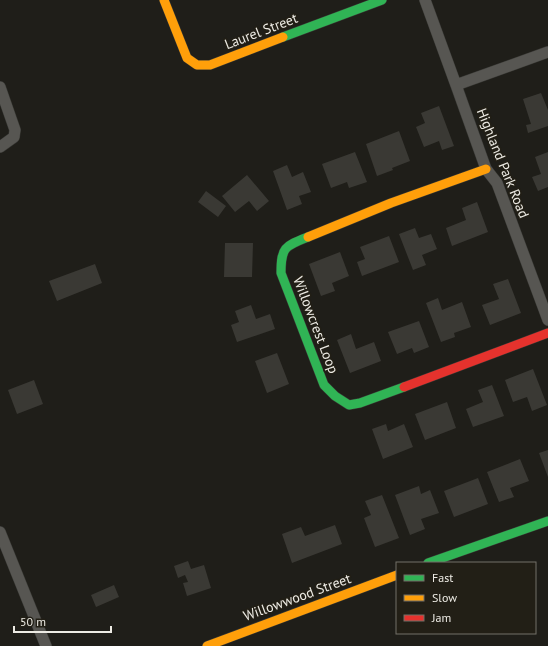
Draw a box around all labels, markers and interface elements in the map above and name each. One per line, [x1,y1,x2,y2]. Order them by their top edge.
street label: Laurel Street [222,9,300,53]
street label: Highland Park Road [473,105,533,221]
street label: Willowcrest Loop [289,274,343,376]
legend [396,562,536,634]
street label: Willowwood Street [241,569,354,625]
text: Fast [432,570,453,585]
text: Slow [432,590,457,605]
scale bar [14,608,111,634]
text: Jam [431,610,451,625]
text: 50 m [20,614,46,629]

